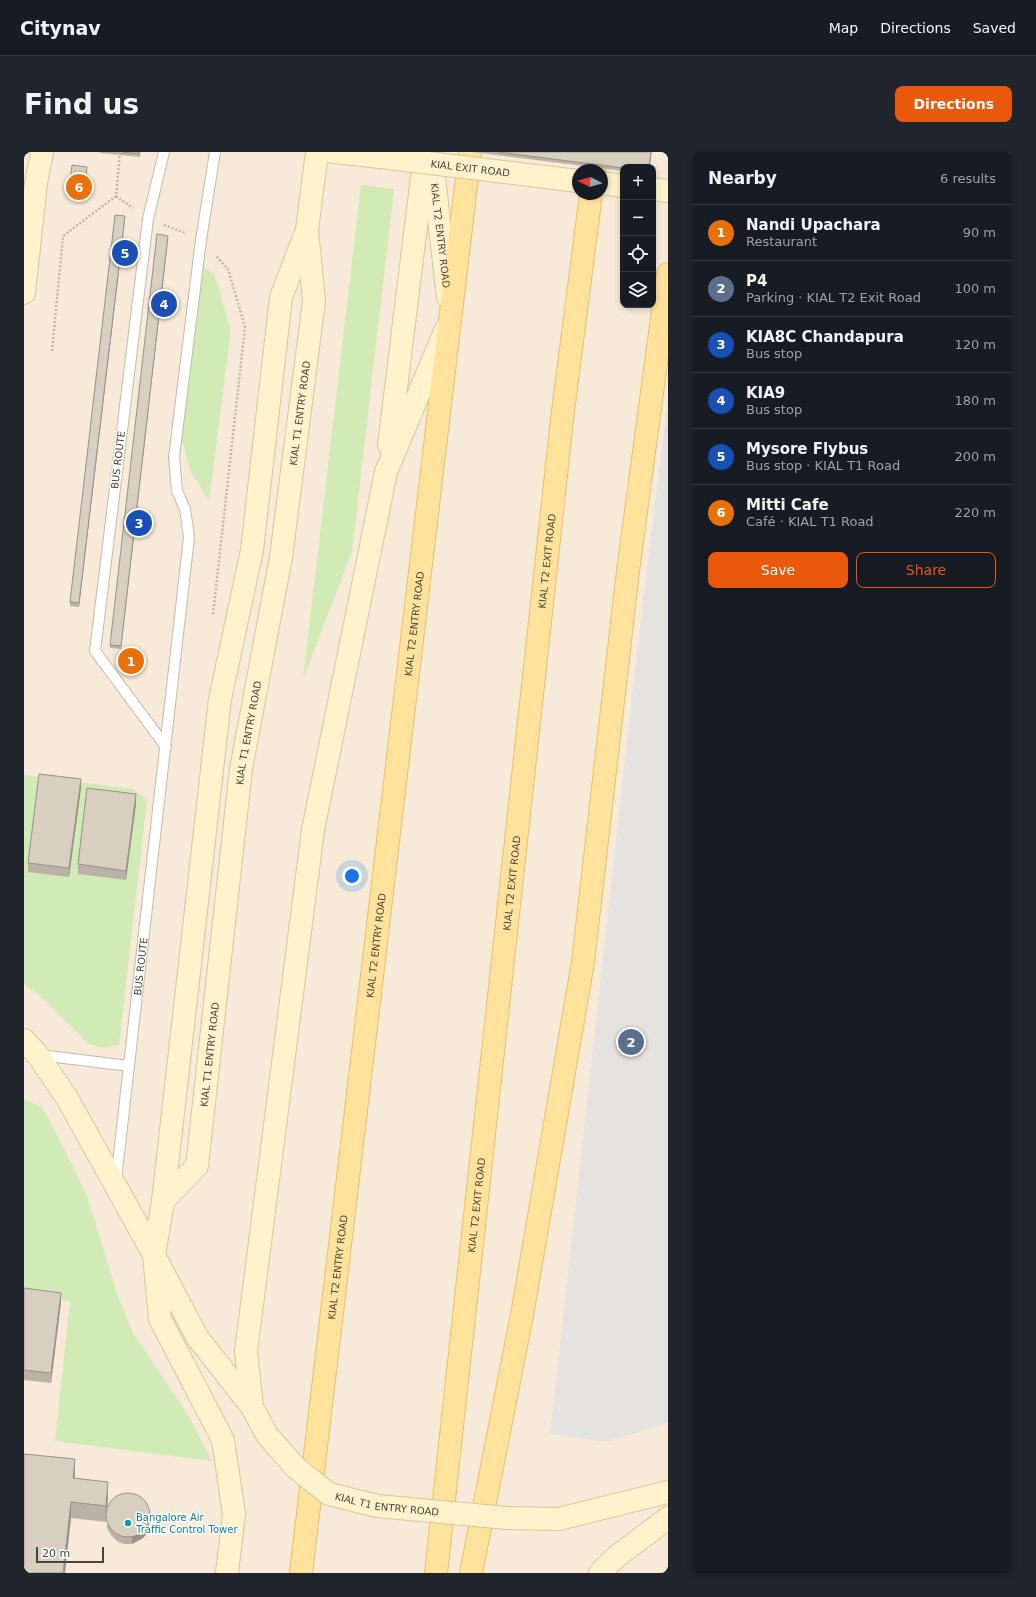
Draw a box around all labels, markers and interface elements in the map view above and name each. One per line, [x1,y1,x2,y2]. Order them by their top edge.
text: Citynav [20,17,101,39]
text: Map [829,20,858,36]
text: Directions [880,20,951,36]
text: Saved [973,20,1016,36]
button: Directions [895,86,1012,122]
text: Find us [24,88,139,121]
street label: KIAL EXIT ROAD [430,158,511,178]
north arrow [572,164,608,200]
map controls [620,164,656,308]
button: + [620,164,656,200]
text: Nearby [708,168,777,188]
text: 6 results [940,171,996,186]
pin: 6 [66,172,92,202]
street label: KIAL T2 ENTRY ROAD [429,182,452,289]
button: − [620,200,656,236]
text: Nandi Upachara [746,216,881,234]
text: 1 [716,225,726,240]
text: 90 m [963,225,996,240]
text: Restaurant [746,234,817,249]
button: locate [620,236,656,272]
pin: 5 [112,238,138,268]
button: layers [620,272,656,308]
text: P4 [746,272,767,290]
text: 2 [716,281,726,296]
text: 100 m [954,281,996,296]
pin: 4 [151,289,177,319]
text: Parking · KIAL T2 Exit Road [746,290,921,305]
text: KIA8C Chandapura [746,328,904,346]
text: 3 [716,337,726,352]
text: 120 m [954,337,996,352]
text: Bus stop [746,346,802,361]
street label: KIAL T1 ENTRY ROAD [287,360,312,466]
text: KIA9 [746,384,785,402]
text: 4 [716,393,726,408]
text: 180 m [954,393,996,408]
text: Bus stop [746,402,802,417]
street label: BUS ROUTE [109,430,127,490]
text: Mysore Flybus [746,440,868,458]
text: 5 [716,449,726,464]
text: 200 m [954,449,996,464]
text: Bus stop · KIAL T1 Road [746,458,900,473]
text: Mitti Cafe [746,496,829,514]
text: 6 [716,505,726,520]
text: 220 m [954,505,996,520]
pin: 3 [126,508,152,538]
street label: KIAL T2 EXIT ROAD [536,513,557,609]
text: Café · KIAL T1 Road [746,514,874,529]
button: Save [708,552,848,588]
button: Share [856,552,996,588]
street label: KIAL T2 ENTRY ROAD [402,570,426,677]
pin: 1 [118,646,144,676]
street label: KIAL T1 ENTRY ROAD [234,680,263,786]
street label: KIAL T2 EXIT ROAD [501,835,522,931]
your location [342,866,362,886]
street label: KIAL T2 ENTRY ROAD [364,892,387,998]
street label: BUS ROUTE [131,937,149,996]
street label: KIAL T1 ENTRY ROAD [198,1001,221,1108]
pin: 2 [618,1027,644,1057]
street label: KIAL T2 EXIT ROAD [466,1157,487,1253]
street label: KIAL T2 ENTRY ROAD [326,1214,349,1320]
street label: KIAL T1 ENTRY ROAD [334,1490,440,1517]
place label: Bangalore Air Traffic Control Tower [135,1512,238,1535]
marker: Bangalore Air Traffic Control Tower [123,1518,133,1528]
scale bar [36,1545,104,1564]
text: 20 m [42,1547,70,1560]

